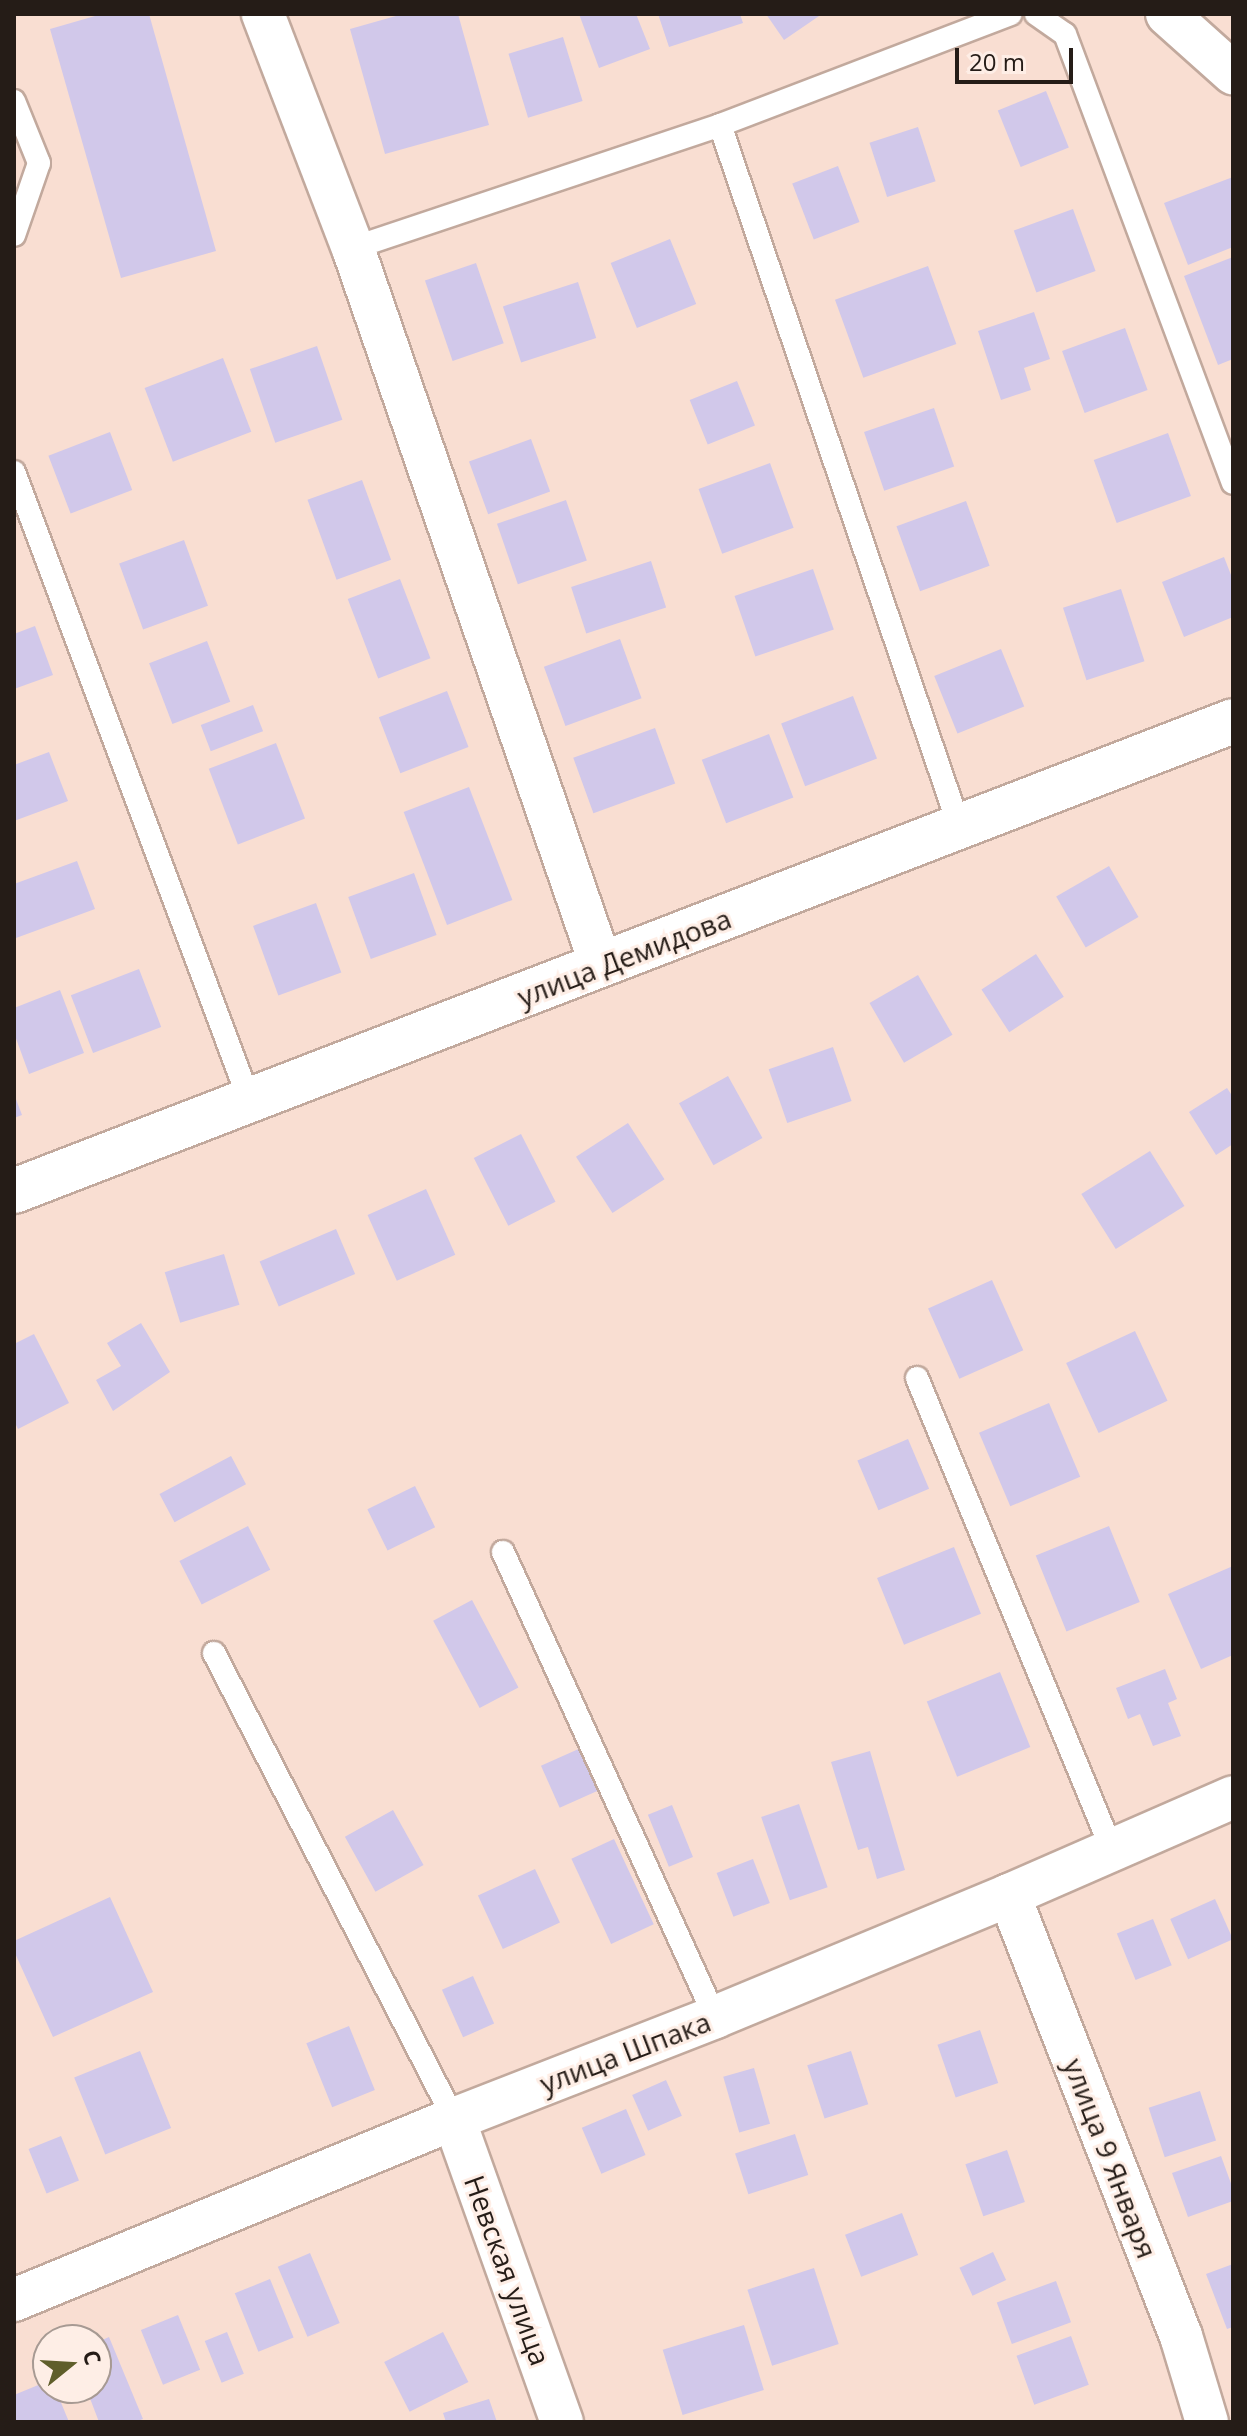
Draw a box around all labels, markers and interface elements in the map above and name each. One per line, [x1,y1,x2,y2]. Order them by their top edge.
scale bar [959,32,1077,82]
text: 20 m [969,45,1025,78]
street label: улица Демидова [512,901,736,1013]
street label: улица Шпака [535,2004,715,2100]
street label: улица 9 Января [1057,2053,1165,2263]
street label: Невская улица [458,2170,558,2370]
north arrow [32,2324,112,2404]
text: С [76,2346,109,2369]

